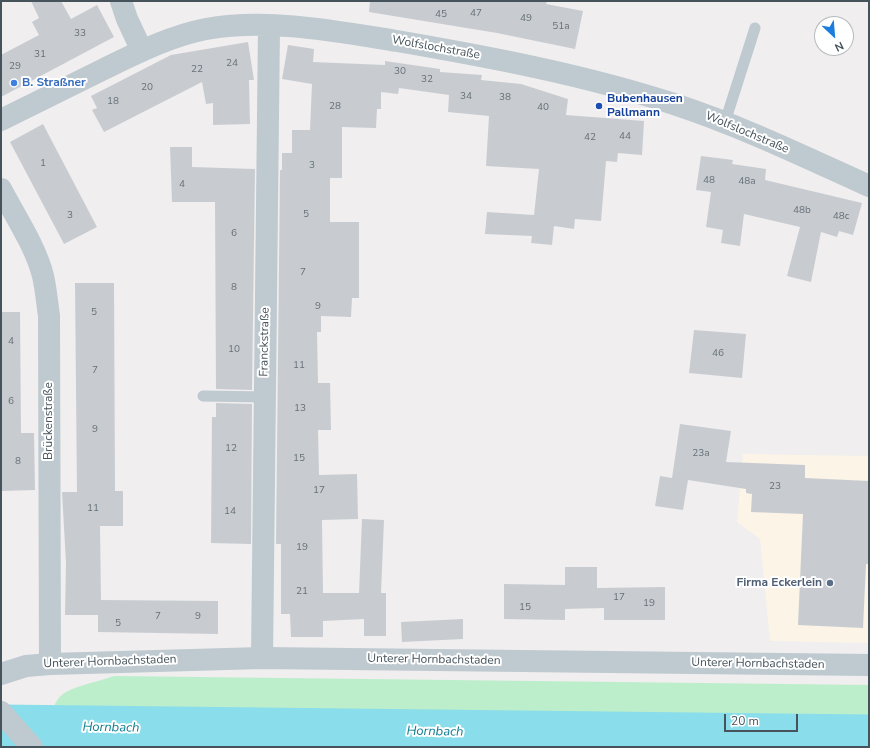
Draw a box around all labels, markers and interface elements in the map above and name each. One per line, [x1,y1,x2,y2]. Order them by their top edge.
house number: 47 [470,8,482,20]
house number: 45 [435,9,447,21]
house number: 49 [520,13,532,25]
north arrow [814,16,854,56]
house number: 51a [552,21,570,33]
house number: 33 [74,28,86,40]
street label: Wolfslochstraße [391,33,481,63]
text: N [832,38,846,55]
house number: 31 [34,49,46,61]
house number: 24 [226,58,238,70]
house number: 29 [9,61,21,73]
house number: 22 [191,64,203,76]
house number: 30 [394,66,406,78]
house number: 32 [421,74,433,86]
place label: B. Straßner [22,76,86,90]
marker: B. Straßner [9,78,19,88]
house number: 20 [141,82,153,94]
house number: 34 [460,91,472,103]
house number: 38 [499,92,511,104]
place label: Bubenhausen Pallmann [607,92,683,120]
house number: 18 [107,96,119,108]
house number: 28 [329,101,341,113]
marker: Bubenhausen Pallmann [594,101,604,111]
house number: 40 [537,102,549,114]
street label: Wolfslochstraße [703,109,791,157]
house number: 44 [619,131,631,143]
house number: 42 [584,132,596,144]
house number: 1 [40,158,46,170]
house number: 3 [309,160,315,172]
house number: 48 [703,175,715,187]
house number: 48a [738,176,756,188]
house number: 4 [179,179,185,191]
house number: 48b [793,205,811,217]
house number: 5 [303,209,309,221]
house number: 3 [67,210,73,222]
house number: 48c [833,211,849,223]
house number: 6 [231,228,237,240]
house number: 7 [300,267,306,279]
house number: 8 [231,282,237,294]
house number: 9 [315,301,321,313]
house number: 5 [91,307,97,319]
street label: Franckstraße [257,307,273,377]
house number: 4 [8,336,14,348]
house number: 10 [228,344,240,356]
house number: 46 [712,348,724,360]
house number: 11 [293,360,305,372]
house number: 7 [92,365,98,377]
street label: Brückenstraße [42,382,56,460]
house number: 6 [8,396,14,408]
house number: 13 [294,403,306,415]
house number: 9 [92,424,98,436]
house number: 12 [225,443,237,455]
house number: 23a [692,448,710,460]
house number: 15 [293,453,305,465]
house number: 8 [15,456,21,468]
house number: 23 [769,481,781,493]
house number: 17 [313,485,325,497]
house number: 11 [87,503,99,515]
house number: 14 [224,506,236,518]
house number: 19 [296,542,308,554]
place label: Firma Eckerlein [737,576,822,590]
marker: Firma Eckerlein [825,578,835,588]
house number: 21 [296,586,308,598]
house number: 17 [613,592,625,604]
house number: 19 [643,598,655,610]
house number: 15 [519,602,531,614]
house number: 7 [155,611,161,623]
house number: 9 [195,611,201,623]
house number: 5 [115,618,121,630]
street label: Unterer Hornbachstaden [43,652,177,672]
street label: Unterer Hornbachstaden [367,652,501,668]
street label: Unterer Hornbachstaden [691,656,825,672]
scale bar [726,706,800,732]
text: 20 m [731,713,759,729]
water label: Hornbach [82,720,140,736]
water label: Hornbach [406,724,464,740]

